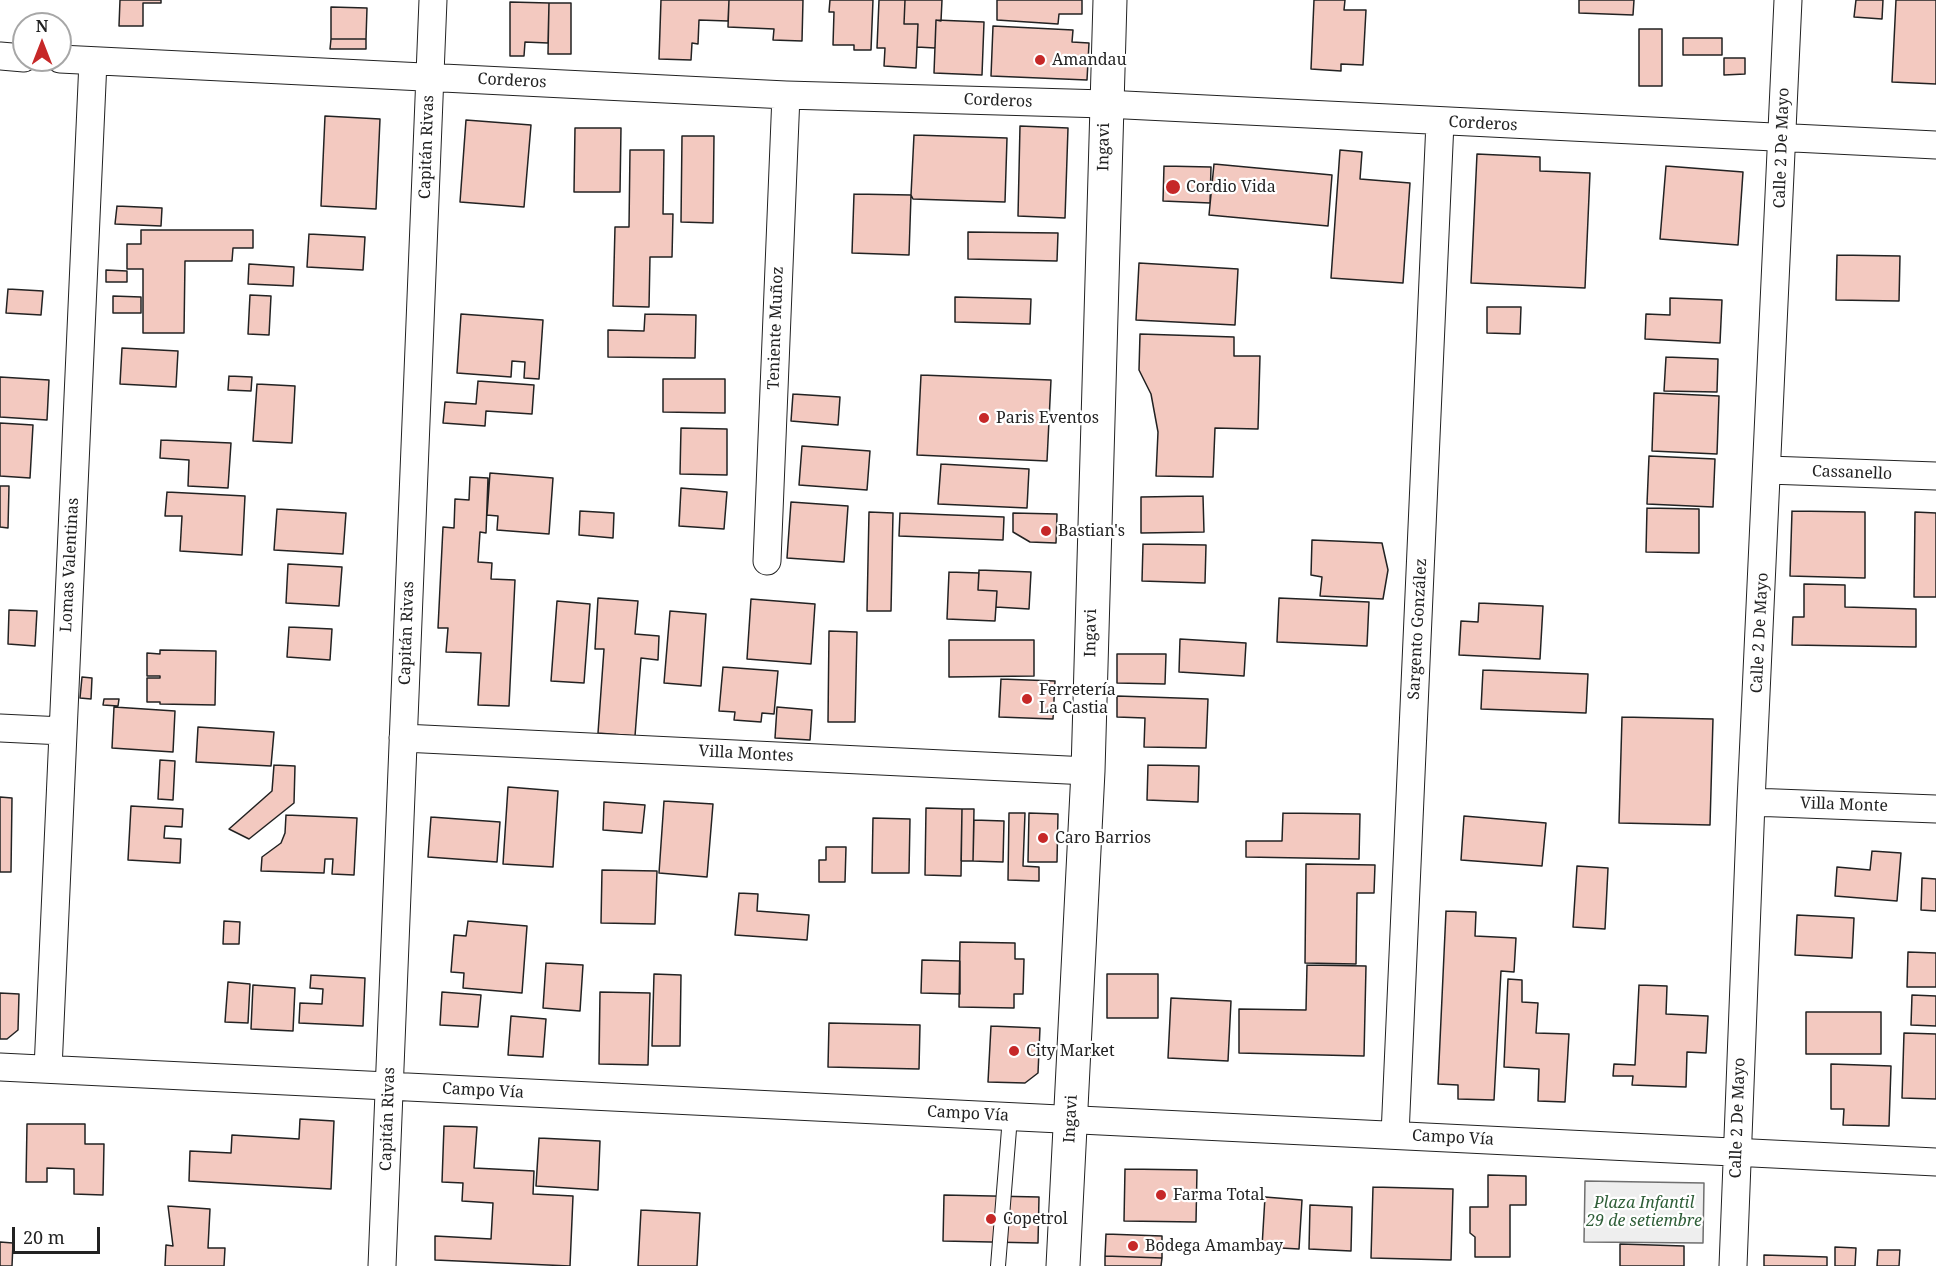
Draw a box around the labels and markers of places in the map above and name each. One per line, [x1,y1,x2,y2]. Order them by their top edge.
place label: Amandau [1052,50,1127,70]
marker: Amandau [1033,53,1047,67]
place label: Cordio Vida [1186,177,1276,197]
marker: Cordio Vida [1164,178,1182,196]
place label: Paris Eventos [996,408,1099,428]
marker: Paris Eventos [977,411,991,425]
place label: Bastian's [1058,521,1125,541]
marker: Bastian's [1039,524,1053,538]
place label: Ferretería La Castia [1039,680,1116,718]
marker: Ferretería La Castia [1020,692,1034,706]
place label: Caro Barrios [1055,828,1151,848]
marker: Caro Barrios [1036,831,1050,845]
place label: City Market [1026,1041,1115,1061]
marker: City Market [1007,1044,1021,1058]
place label: Farma Total [1173,1185,1264,1205]
marker: Farma Total [1154,1188,1168,1202]
place label: Copetrol [1003,1209,1068,1229]
marker: Copetrol [984,1212,998,1226]
place label: Bodega Amambay [1145,1236,1283,1256]
marker: Bodega Amambay [1126,1239,1140,1253]

